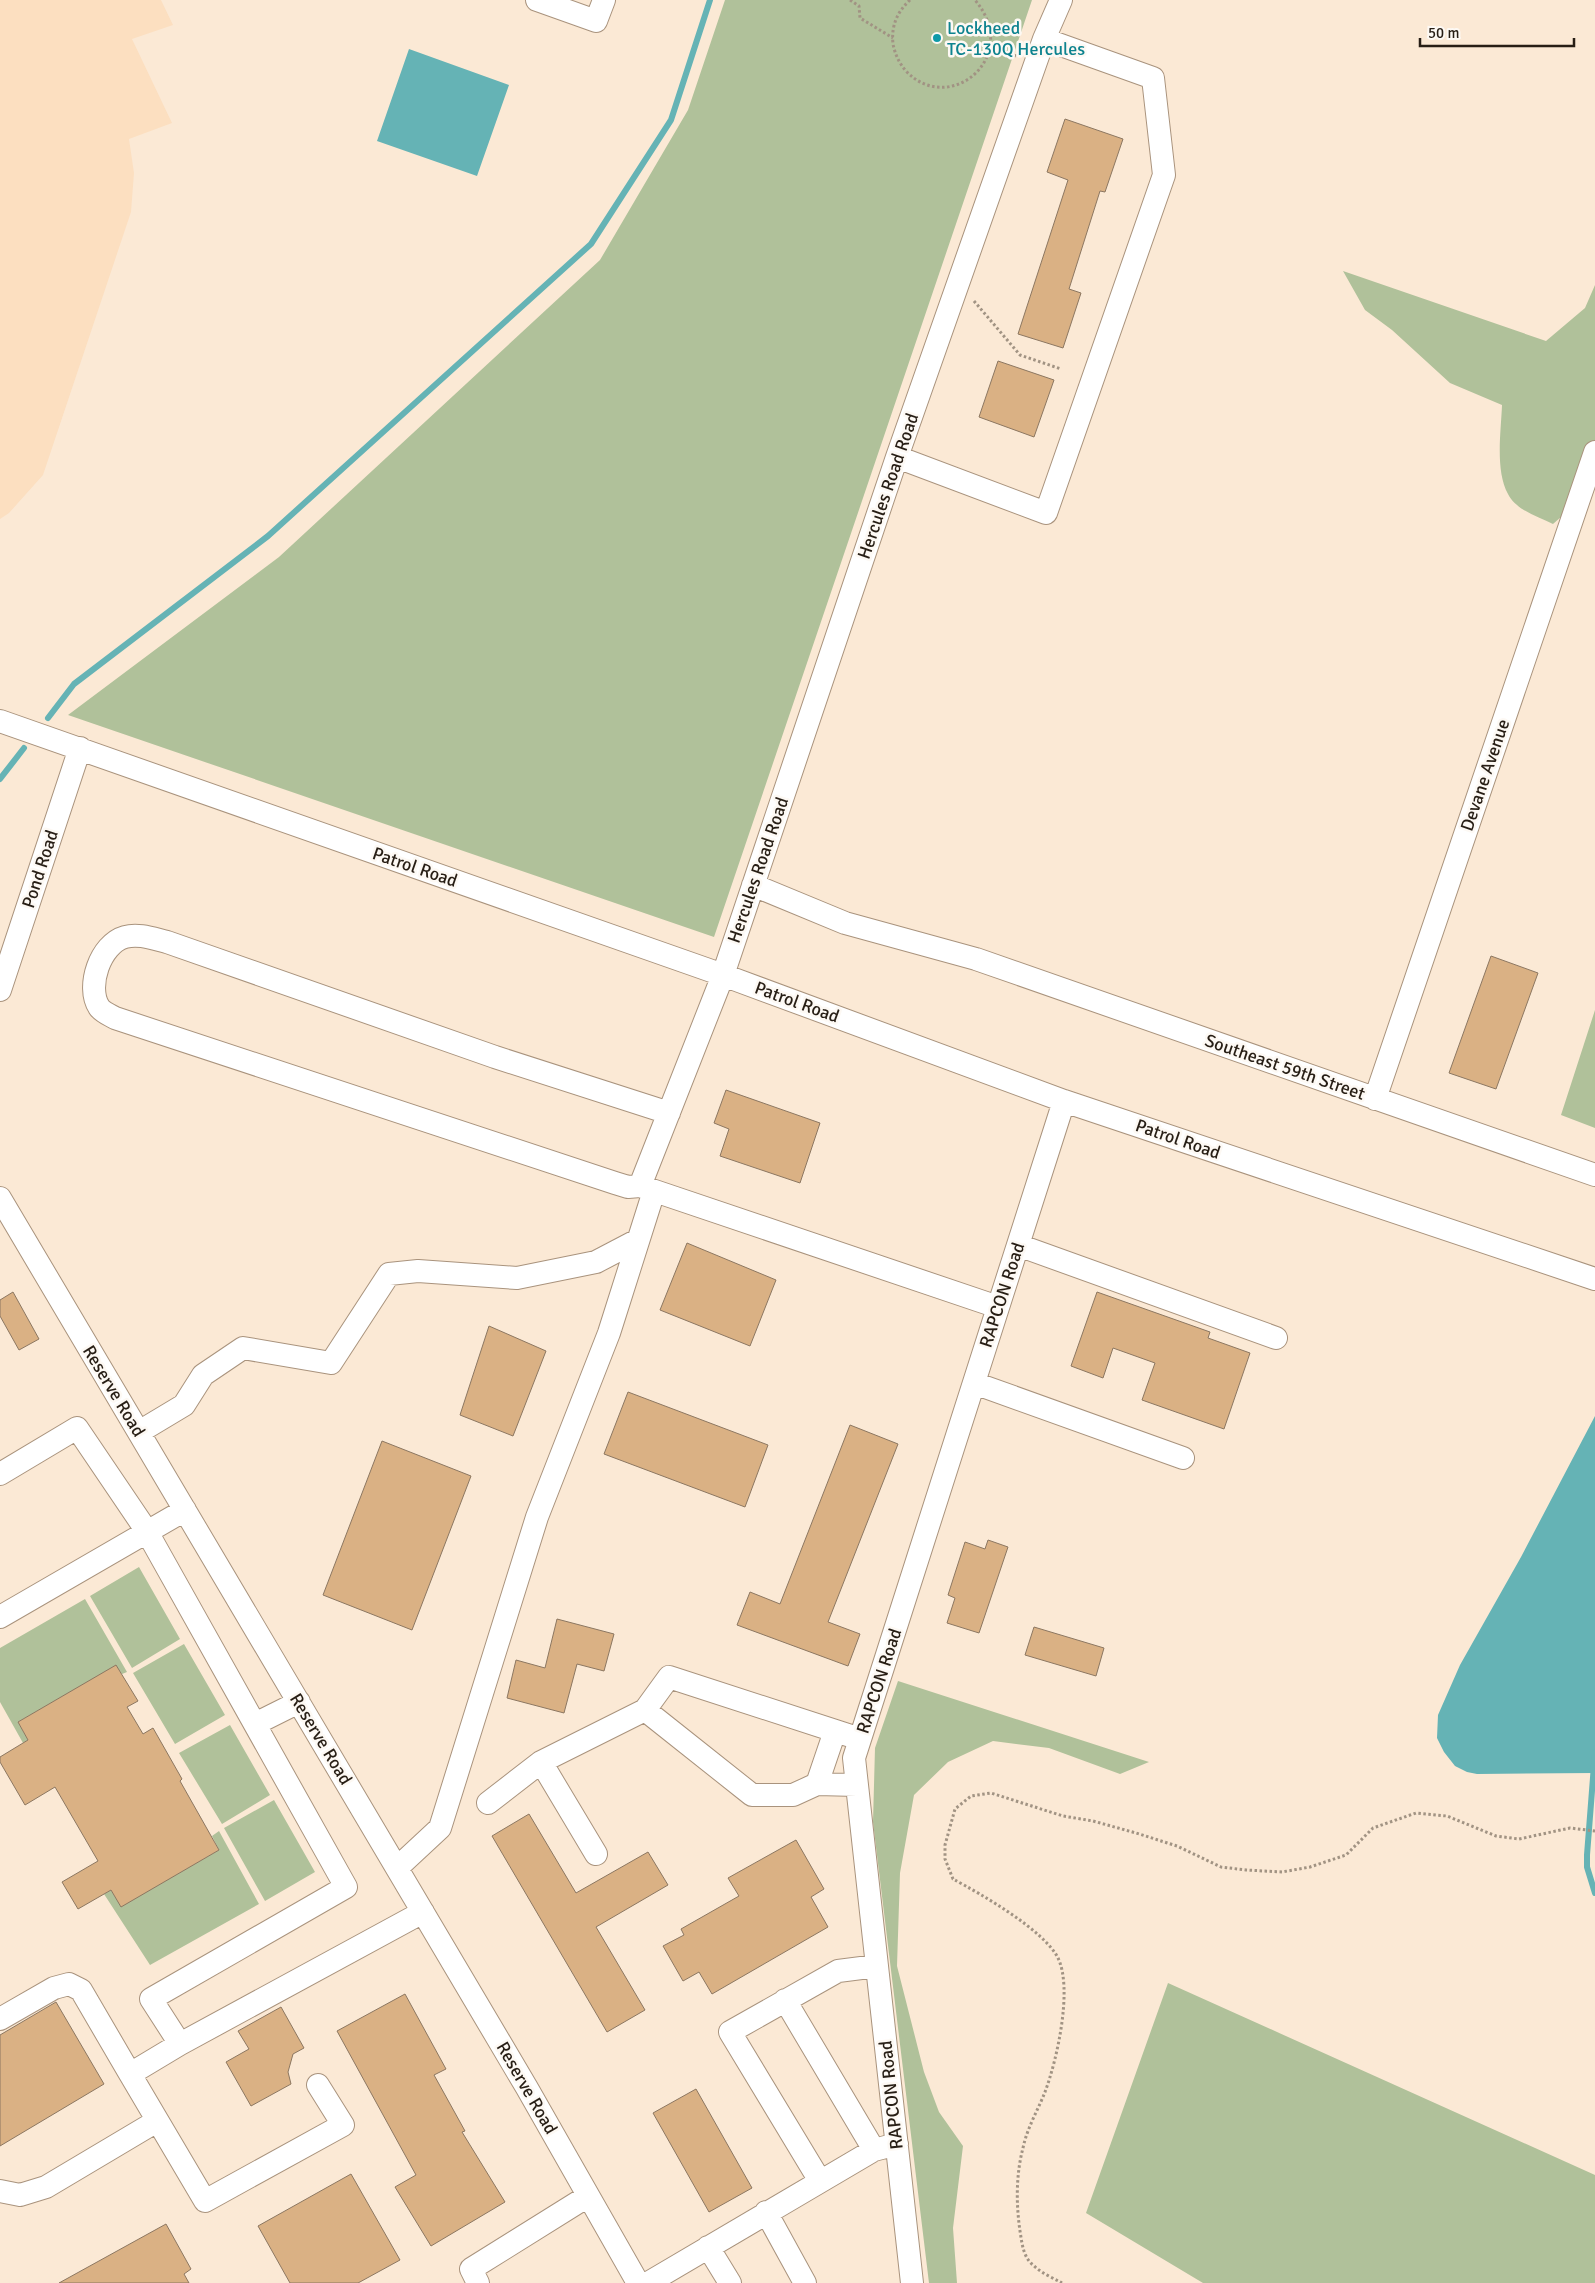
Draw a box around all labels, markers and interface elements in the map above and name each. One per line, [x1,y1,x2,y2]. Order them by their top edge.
scale bar [1420,15,1574,47]
place label: Lockheed TC-130Q Hercules [947,17,1085,60]
text: 50 m [1428,24,1459,42]
marker: Lockheed TC-130Q Hercules [931,32,943,44]
street label: Hercules Road Road [853,410,923,562]
street label: Devane Avenue [1456,716,1514,834]
street label: Hercules Road Road [723,794,793,946]
street label: Pond Road [17,827,63,911]
street label: Patrol Road [370,842,460,892]
street label: Patrol Road [752,977,842,1027]
street label: Southeast 59th Street [1202,1029,1368,1105]
street label: Patrol Road [1133,1114,1223,1164]
street label: RAPCON Road [975,1240,1029,1350]
street label: Reserve Road [78,1341,150,1441]
street label: RAPCON Road [852,1626,906,1736]
street label: Reserve Road [285,1689,357,1789]
street label: Reserve Road [492,2038,562,2138]
street label: RAPCON Road [874,2039,908,2151]

